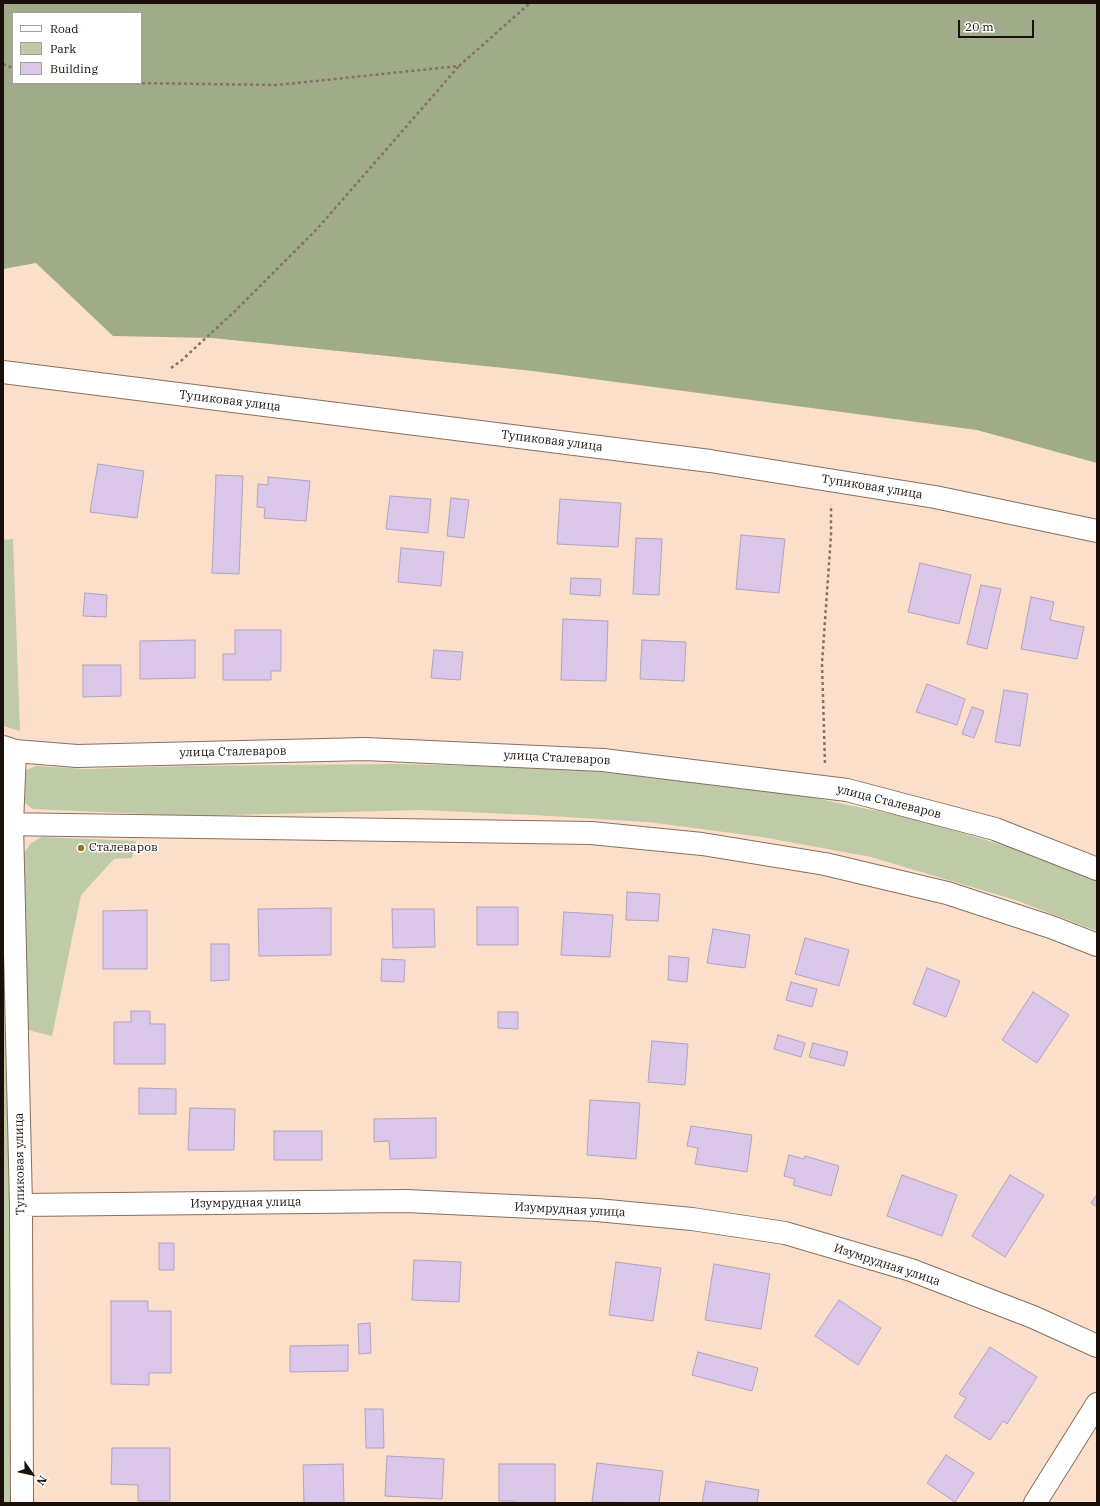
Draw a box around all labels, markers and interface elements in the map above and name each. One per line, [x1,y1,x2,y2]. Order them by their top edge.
legend [12,12,142,84]
scale bar [960,12,1036,38]
text: 20 m [965,19,994,34]
text: Road [50,21,79,36]
text: Park [50,41,76,56]
text: Building [50,61,98,76]
street label: Тупиковая улица [178,388,282,414]
street label: Тупиковая улица [500,428,604,454]
street label: Тупиковая улица [820,472,924,502]
street label: улица Сталеваров [179,744,287,760]
street label: улица Сталеваров [503,748,611,768]
street label: улица Сталеваров [835,782,943,822]
place label: Сталеваров [89,841,158,855]
marker: Сталеваров [76,843,86,853]
street label: Тупиковая улица [12,1113,28,1215]
street label: Изумрудная улица [190,1195,302,1211]
street label: Изумрудная улица [514,1200,626,1220]
street label: Изумрудная улица [832,1241,942,1289]
north arrow [12,1454,52,1494]
text: N [34,1473,50,1488]

